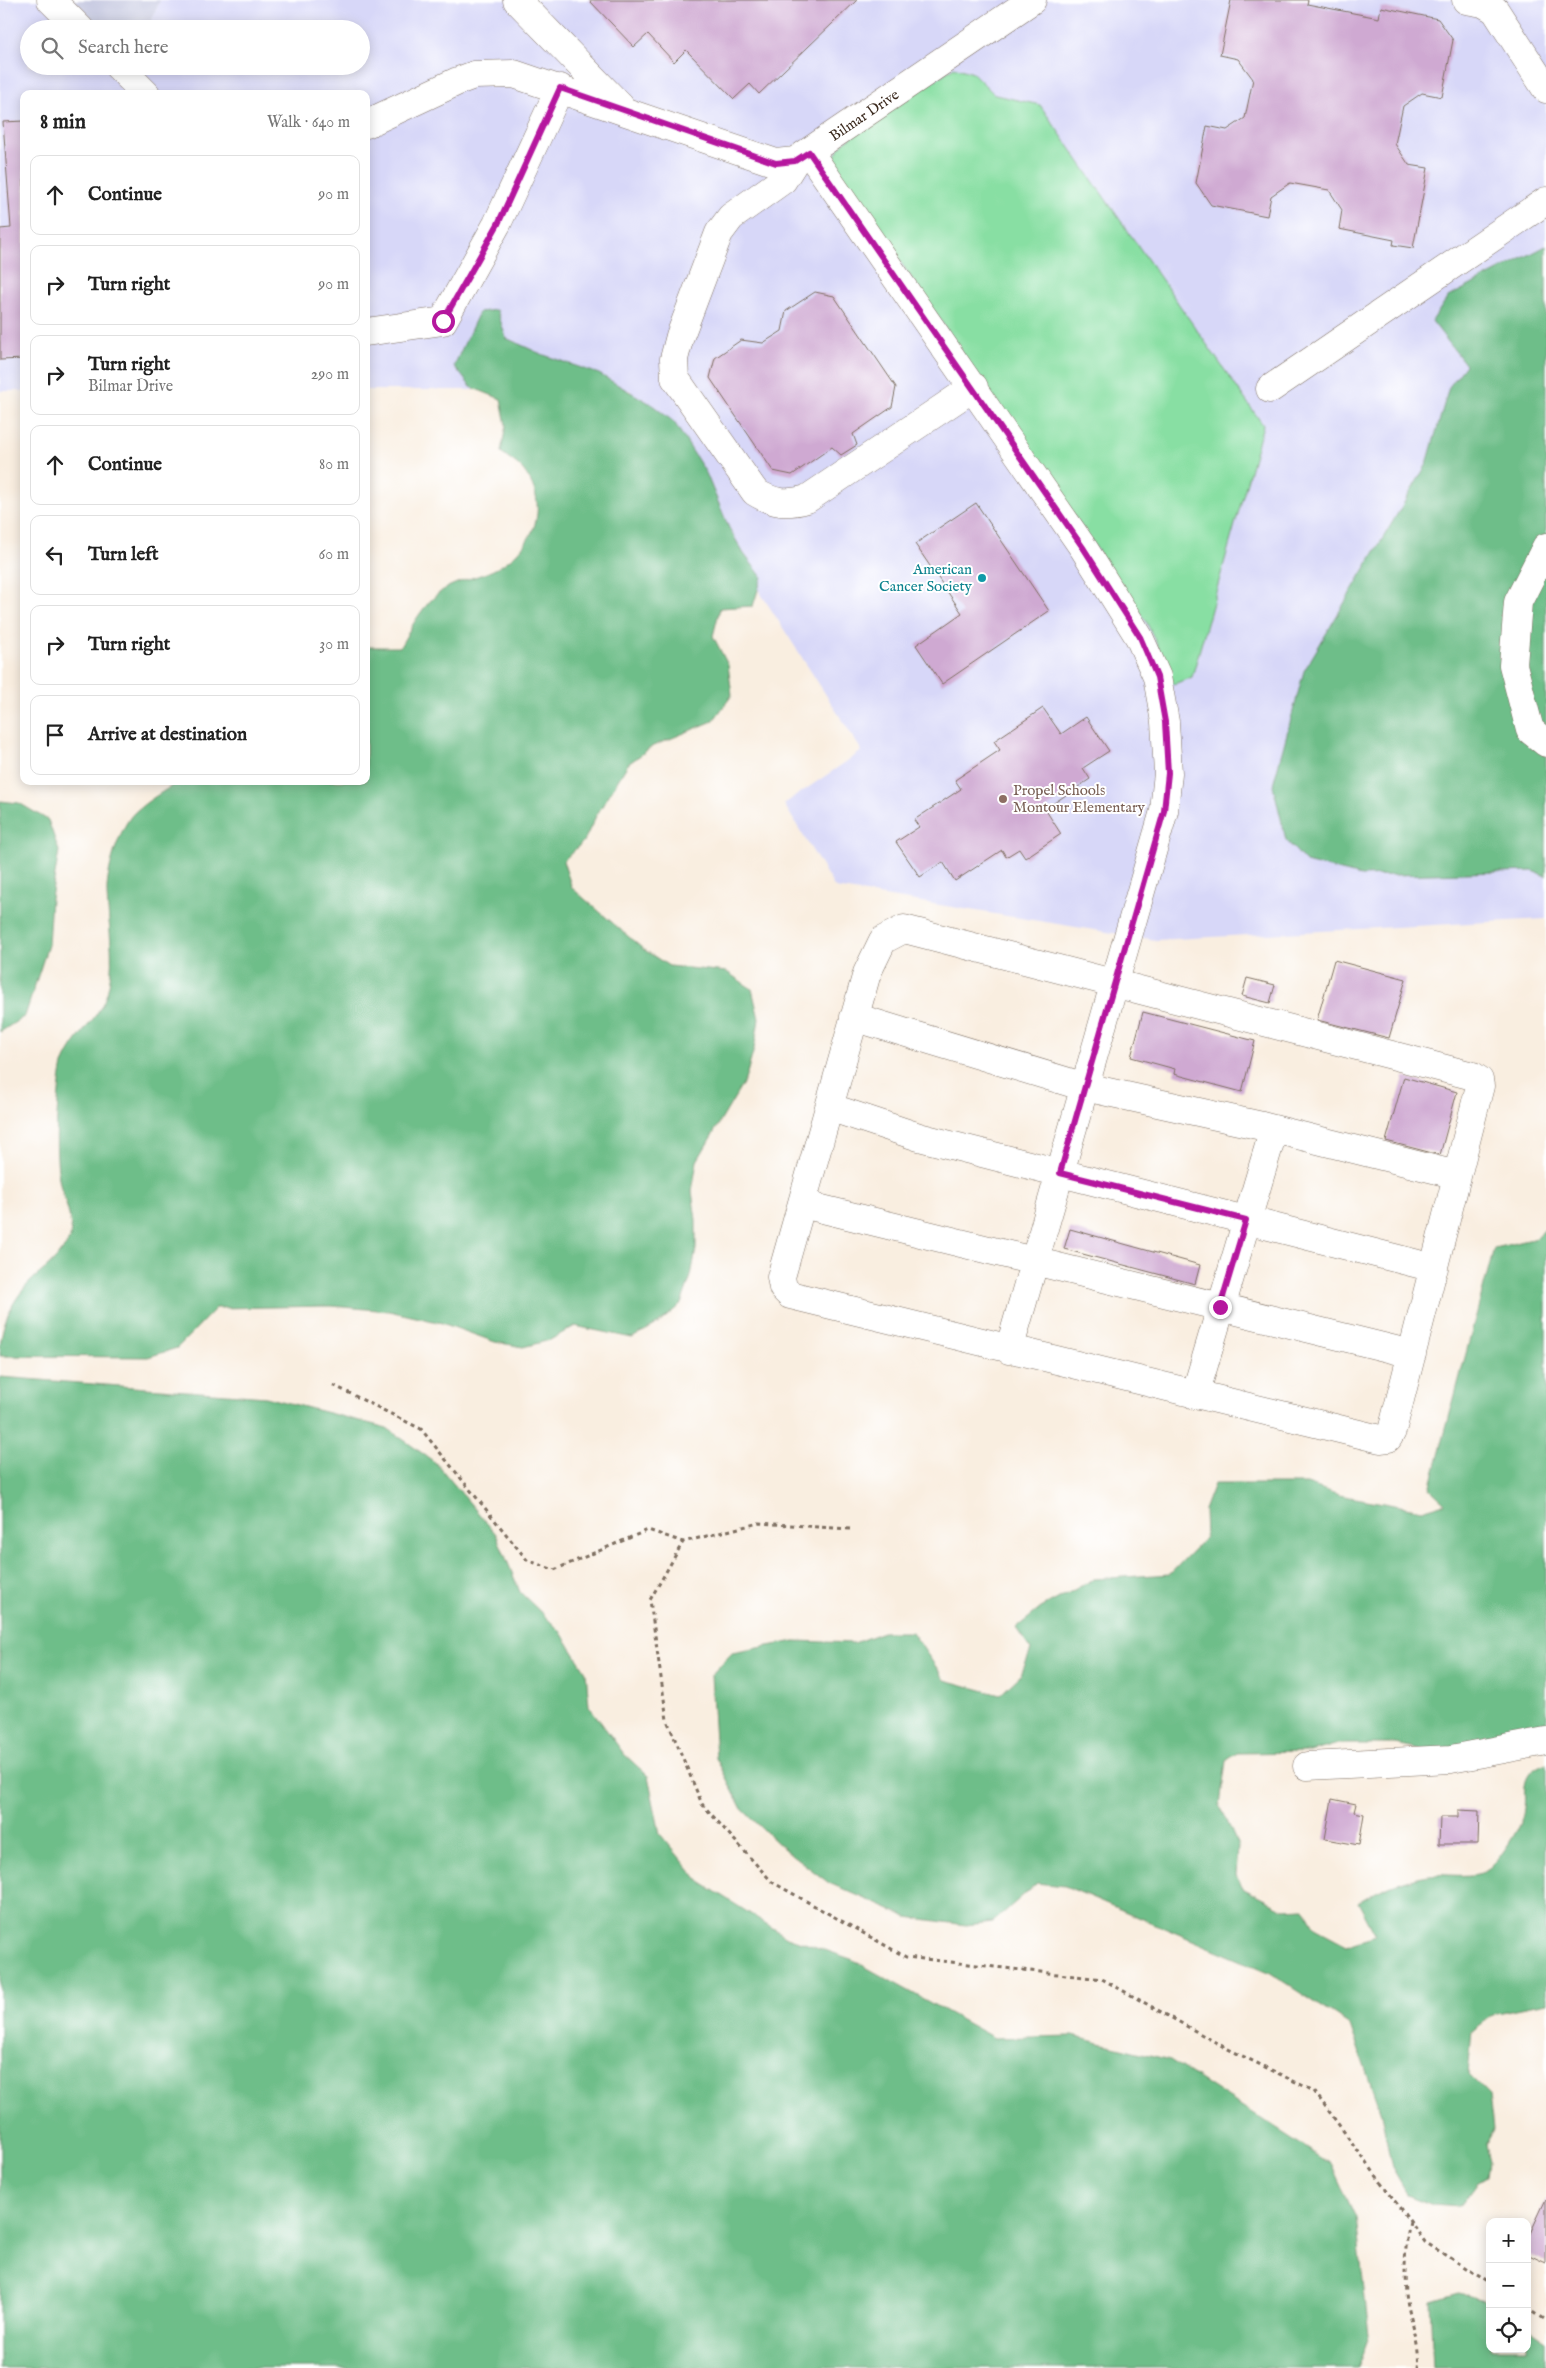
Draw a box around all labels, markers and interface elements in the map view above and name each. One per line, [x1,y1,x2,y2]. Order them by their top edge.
search box [20,20,370,75]
icon: search [38,34,66,62]
text: Search here [78,36,169,60]
street label: Bilmar Drive [826,85,903,146]
text: 8 min [40,109,86,136]
text: Walk · 640 m [267,113,350,133]
icon: ahead [41,181,69,209]
text: Continue [88,183,162,207]
text: 90 m [318,185,349,205]
icon: right [41,271,69,299]
text: Turn right [88,273,170,297]
text: 90 m [318,275,349,295]
route start [432,310,455,333]
text: Turn right [88,353,170,377]
icon: right [41,361,69,389]
text: 290 m [311,365,349,385]
text: Bilmar Drive [88,377,173,397]
icon: ahead [41,451,69,479]
text: Continue [88,453,162,477]
text: 80 m [319,455,349,475]
icon: left [41,541,69,569]
text: Turn left [88,543,159,567]
text: 60 m [319,545,349,565]
place label: American Cancer Society [879,560,973,596]
marker: American Cancer Society [976,572,988,584]
icon: right [41,631,69,659]
text: Turn right [88,633,170,657]
text: 30 m [319,635,349,655]
icon: arrive [41,721,69,749]
text: Arrive at destination [88,723,247,747]
place label: Propel Schools Montour Elementary [1013,781,1145,817]
marker: Propel Schools Montour Elementary [997,793,1009,805]
route end [1209,1296,1232,1319]
map controls [1486,2218,1531,2353]
button: + [1486,2218,1531,2263]
button: − [1486,2263,1531,2308]
button: locate [1486,2308,1531,2353]

